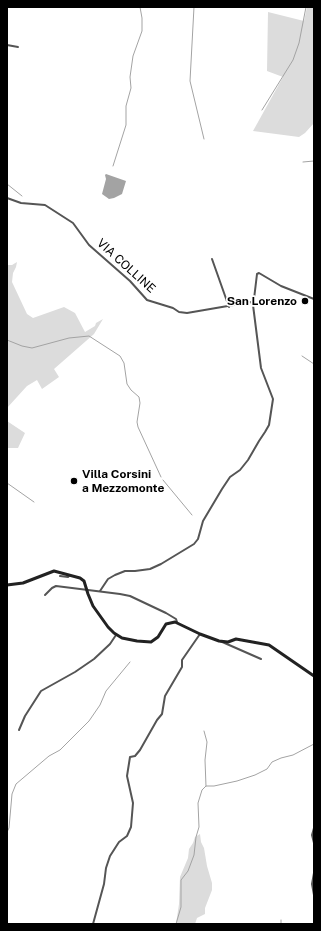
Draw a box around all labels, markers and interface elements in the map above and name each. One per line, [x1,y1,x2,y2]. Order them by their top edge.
street label: VIA COLLINE [94,236,158,296]
place label: San Lorenzo [227,294,297,308]
marker: San Lorenzo [300,296,310,306]
place label: Villa Corsini a Mezzomonte [82,467,164,495]
marker: Villa Corsini a Mezzomonte [69,476,79,486]

